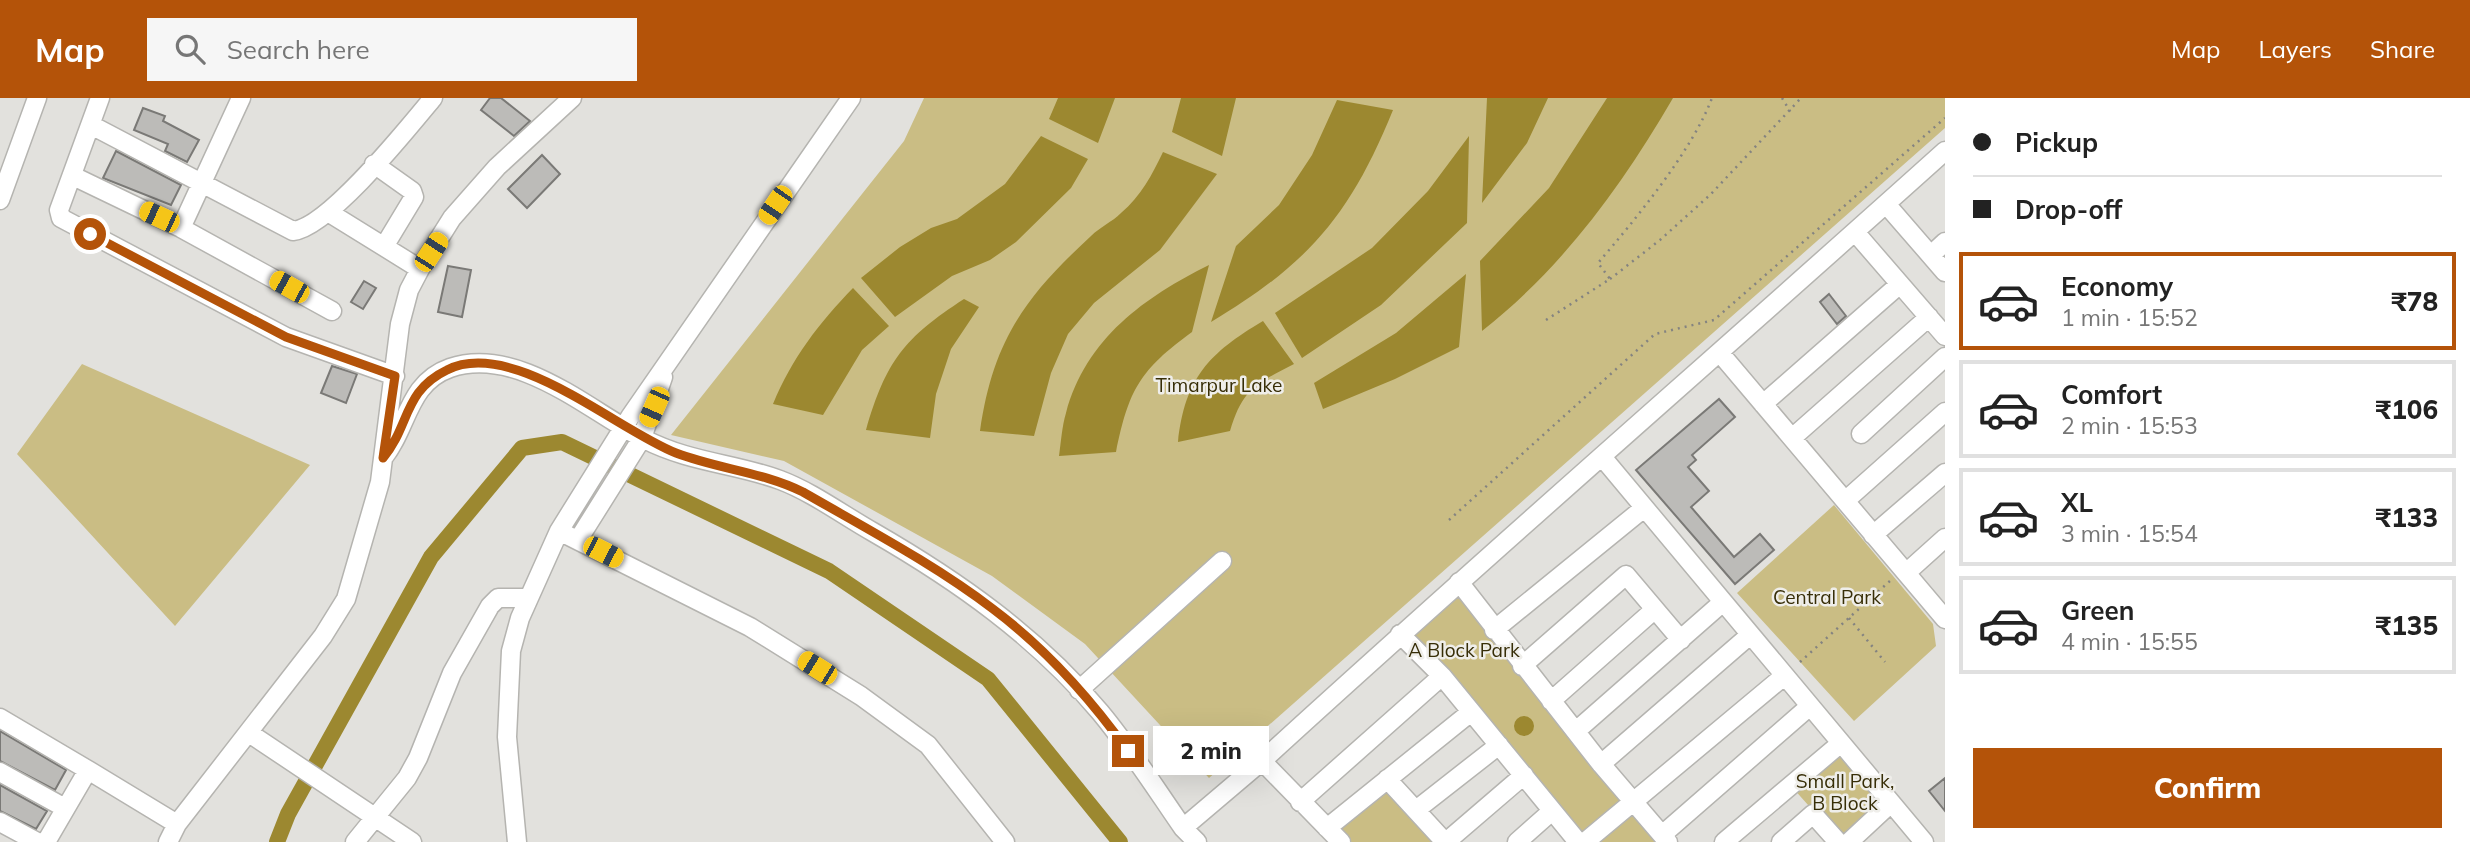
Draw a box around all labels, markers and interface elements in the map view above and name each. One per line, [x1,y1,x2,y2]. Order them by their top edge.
search box [147,18,637,81]
text: Map [35,29,105,70]
icon: search [171,30,209,68]
text: Search here [227,33,370,66]
text: Map [2171,34,2220,64]
text: Layers [2258,34,2332,64]
text: Share [2370,34,2435,64]
text: Pickup [2015,126,2098,159]
car [755,182,796,228]
text: Drop-off [2015,193,2122,226]
car [136,199,183,235]
route start [74,218,106,250]
car [411,229,452,275]
car [266,268,313,306]
icon: car [1977,270,2040,333]
text: Economy [2061,270,2173,303]
text: ₹78 [2391,285,2438,318]
text: 1 min · 15:52 [2061,303,2198,332]
park label: Timarpur Lake [1156,373,1282,397]
icon: car [1977,378,2040,441]
text: Comfort [2061,378,2162,411]
car [636,384,673,430]
text: ₹106 [2376,393,2438,426]
text: 2 min · 15:53 [2061,411,2198,440]
icon: car [1977,486,2040,549]
text: XL [2061,486,2093,519]
text: ₹133 [2376,501,2438,534]
text: 3 min · 15:54 [2061,519,2198,548]
car [580,533,627,571]
park label: Central Park [1773,585,1881,609]
icon: car [1977,594,2040,657]
text: Green [2061,594,2134,627]
text: ₹135 [2376,609,2438,642]
text: 4 min · 15:55 [2061,627,2198,656]
park label: A Block Park [1408,638,1520,662]
car [794,648,841,688]
callout: 2 min [1152,726,1268,776]
route end [1112,735,1144,767]
text: 2 min [1180,736,1242,765]
button: Confirm [1973,748,2442,828]
park label: Small Park, B Block [1796,769,1894,815]

